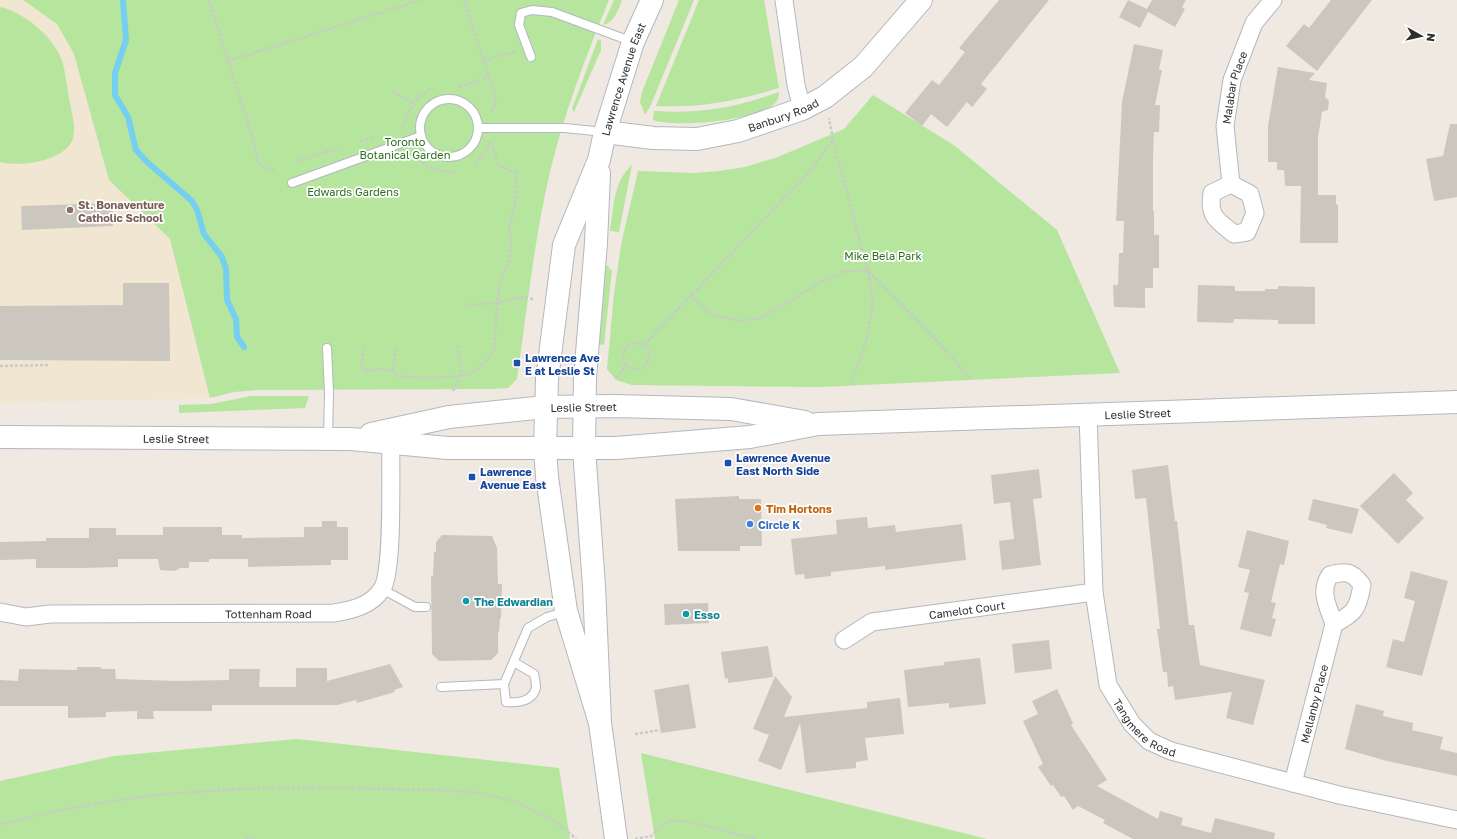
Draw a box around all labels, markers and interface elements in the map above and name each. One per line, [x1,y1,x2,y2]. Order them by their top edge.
north arrow [1401,16,1441,56]
street label: Lawrence Avenue East [598,20,648,137]
text: N [1424,32,1438,43]
street label: Malabar Place [1219,49,1249,125]
street label: Banbury Road [746,95,820,134]
park label: Toronto Botanical Garden [360,135,450,161]
park label: Edwards Gardens [307,185,399,198]
place label: St. Bonaventure Catholic School [78,198,165,224]
marker: St. Bonaventure Catholic School [65,205,75,215]
park label: Mike Bela Park [844,249,922,262]
place label: Lawrence Ave E at Leslie St [525,351,600,377]
marker: Lawrence Ave E at Leslie St [512,358,522,368]
street label: Leslie Street [550,399,617,413]
street label: Leslie Street [1104,405,1171,421]
street label: Leslie Street [143,431,209,445]
place label: Lawrence Avenue East North Side [736,451,831,477]
marker: Lawrence Avenue East North Side [723,458,733,468]
place label: Lawrence Avenue East [480,465,547,491]
marker: Lawrence Avenue East [467,472,477,482]
place label: Tim Hortons [766,502,832,515]
marker: Tim Hortons [753,503,763,513]
place label: Circle K [758,518,800,531]
marker: Circle K [745,519,755,529]
place label: The Edwardian [474,595,553,608]
marker: The Edwardian [461,596,471,606]
street label: Camelot Court [928,598,1006,621]
street label: Tottenham Road [225,607,312,620]
place label: Esso [694,608,720,621]
marker: Esso [681,609,691,619]
street label: Mellanby Place [1297,663,1330,744]
street label: Tangmere Road [1111,696,1177,759]

